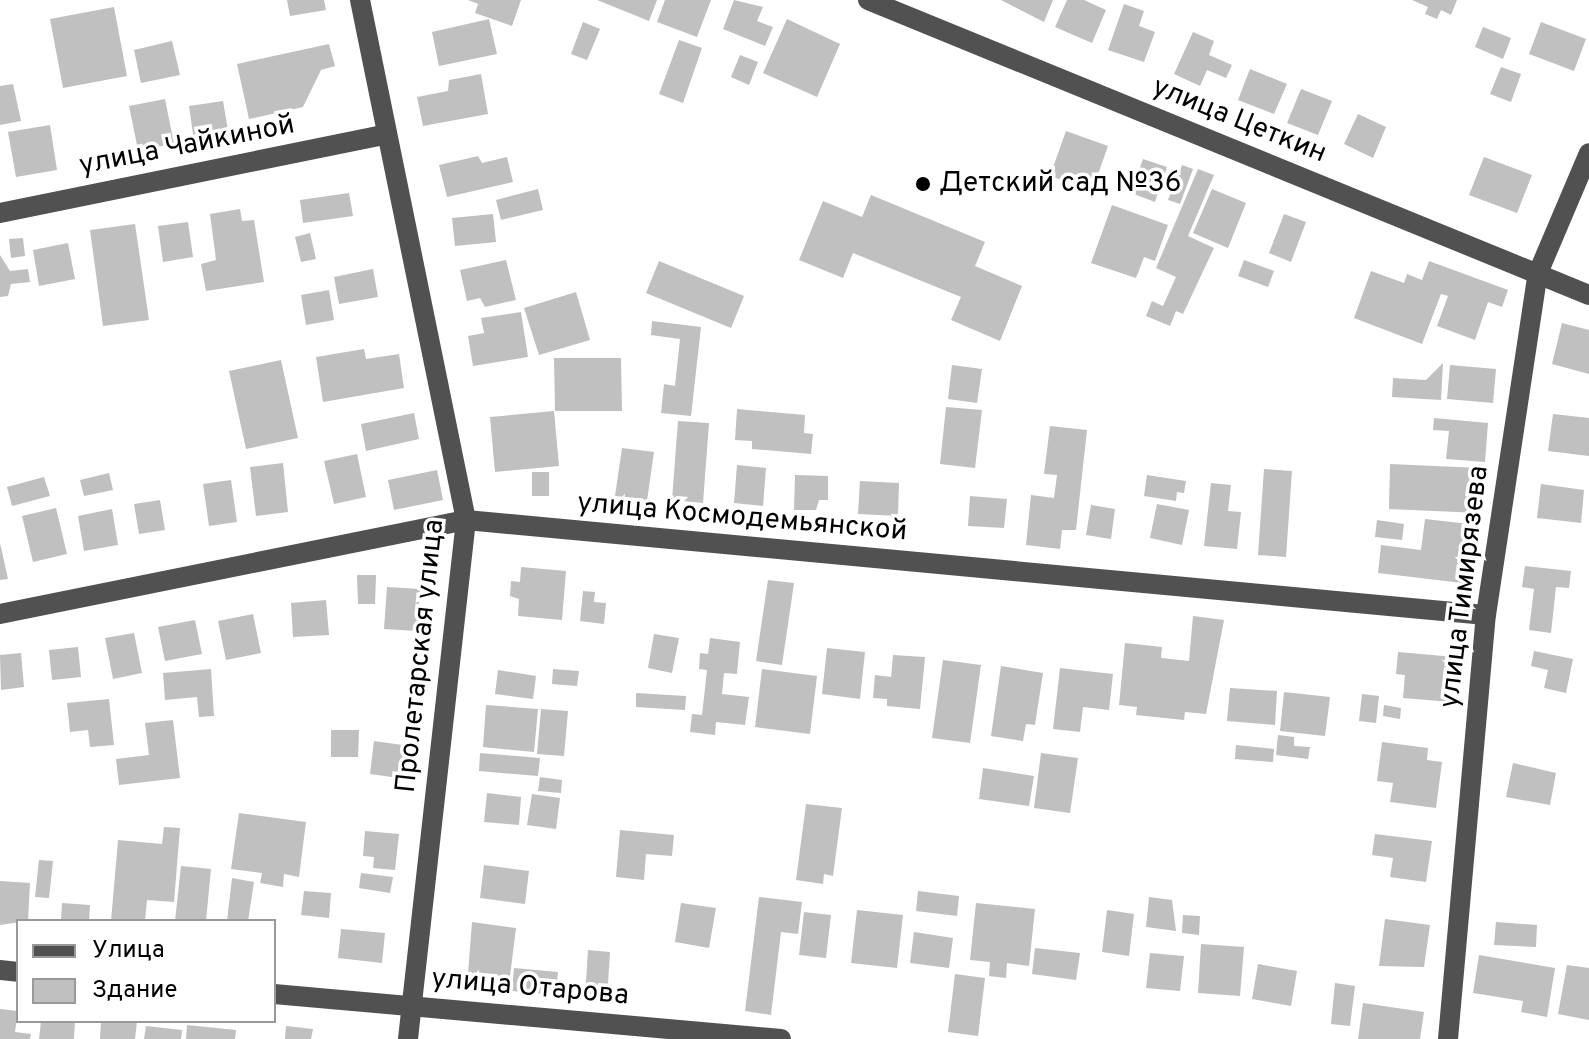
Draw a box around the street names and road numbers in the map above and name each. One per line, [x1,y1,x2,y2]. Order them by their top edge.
street label: улица Цеткин [1147,71,1331,171]
street label: улица Чайкиной [77,109,297,183]
street label: улица Тимирязева [1433,463,1497,711]
street label: улица Космодемьянской [576,487,908,549]
street label: Пролетарская улица [390,518,452,794]
street label: улица Отарова [430,963,630,1013]

